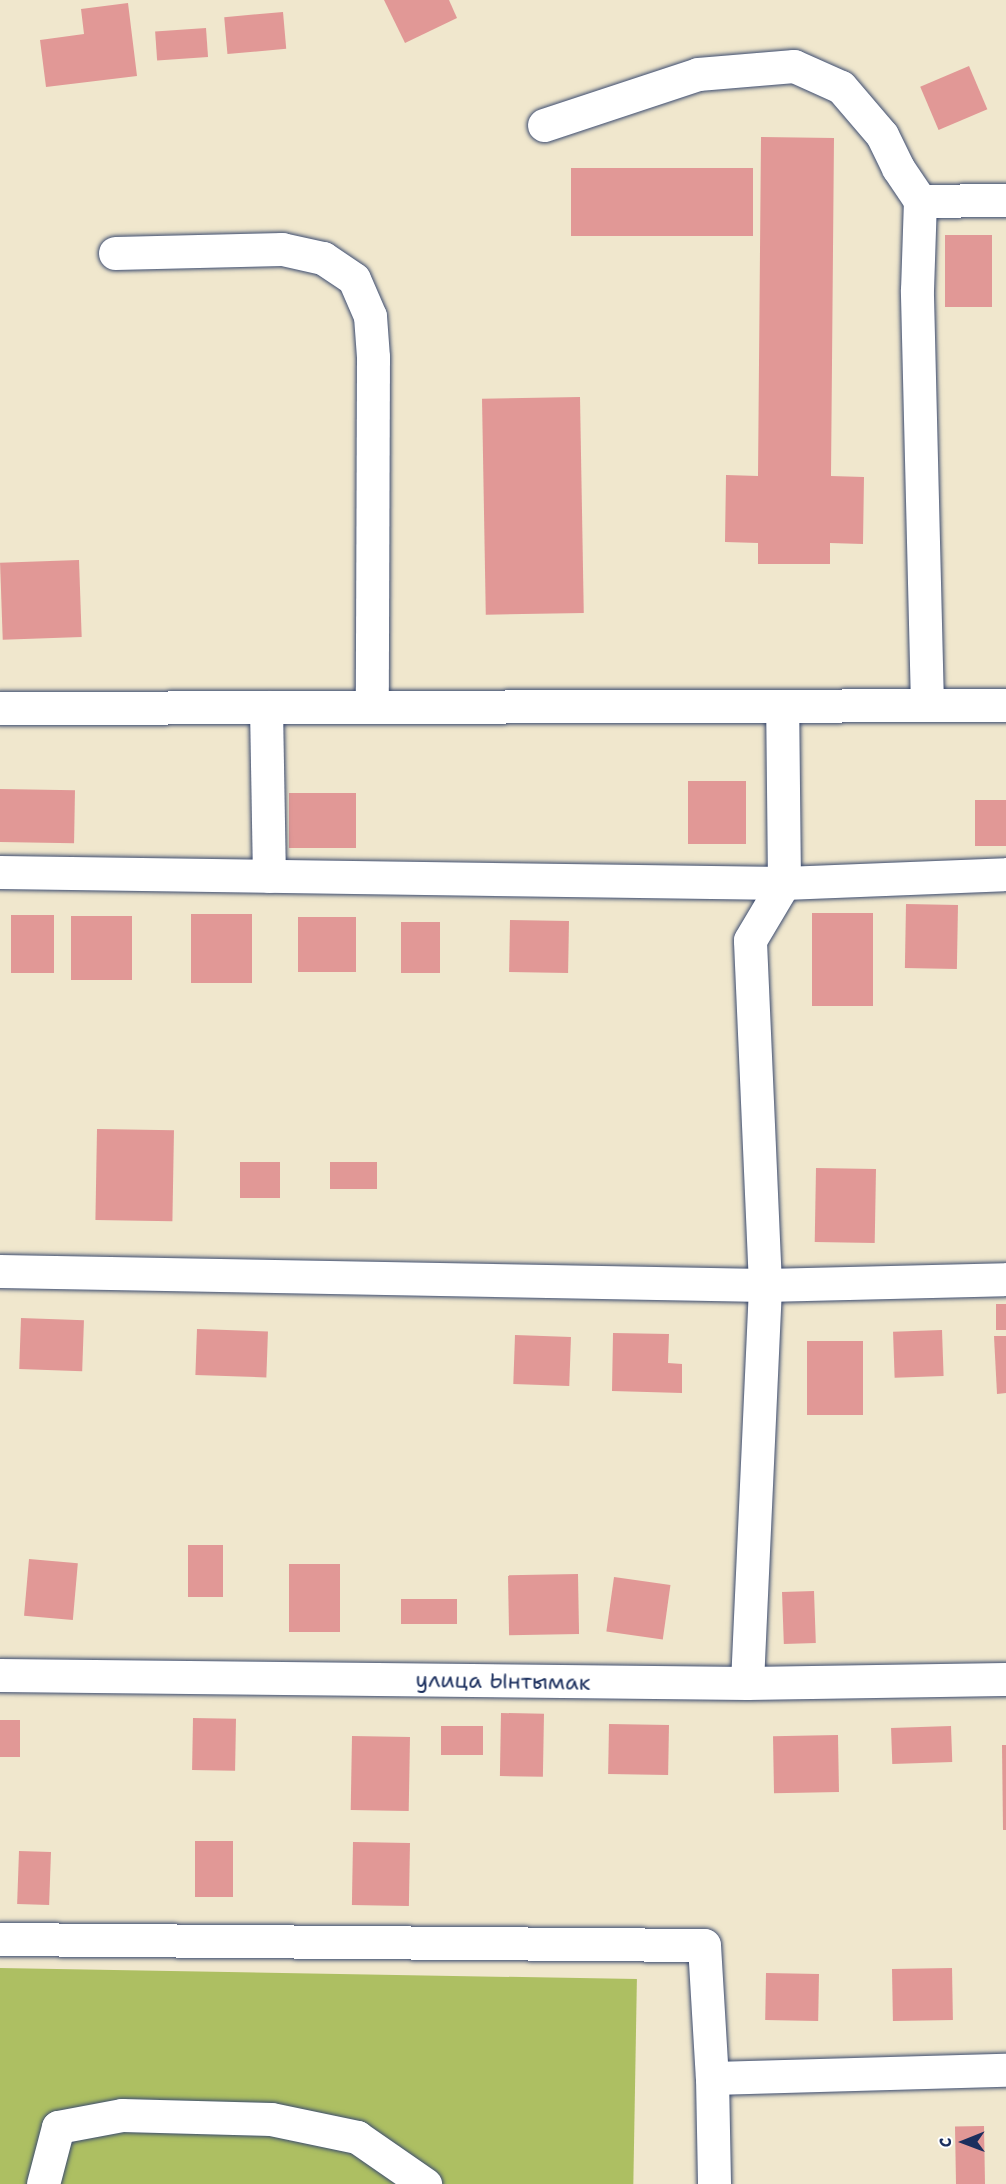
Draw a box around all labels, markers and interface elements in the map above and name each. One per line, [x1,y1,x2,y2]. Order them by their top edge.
street label: улица Ынтымак [415,1666,591,1696]
north arrow [934,2112,994,2172]
text: С [935,2137,956,2147]

